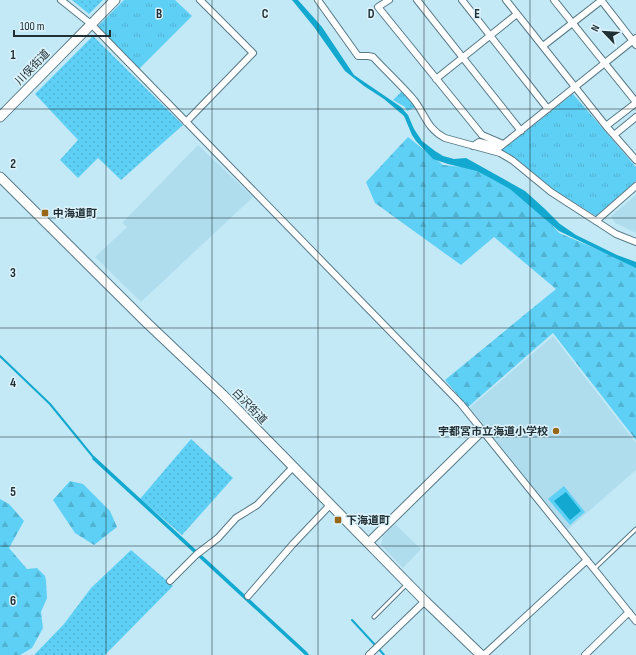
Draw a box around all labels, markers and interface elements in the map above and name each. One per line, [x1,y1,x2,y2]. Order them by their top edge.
text: B [156,6,162,22]
text: C [262,6,269,22]
text: D [368,6,375,22]
text: E [474,6,480,22]
scale bar [14,12,110,38]
north arrow [584,12,624,52]
text: 100 m [20,19,45,34]
text: N [588,22,603,33]
text: 1 [10,47,16,63]
street label: 川俣街道 [12,47,52,88]
text: 2 [10,156,16,172]
place label: 中海道町 [53,207,97,220]
marker: 中海道町 [40,208,50,218]
text: 3 [10,265,16,281]
text: 4 [10,375,16,391]
street label: 白沢街道 [230,386,270,427]
place label: 宇都宮市立海道小学校 [438,425,548,438]
marker: 宇都宮市立海道小学校 [551,426,561,436]
text: 5 [10,484,16,500]
place label: 下海道町 [346,514,390,527]
marker: 下海道町 [333,515,343,525]
text: 6 [10,593,16,609]

